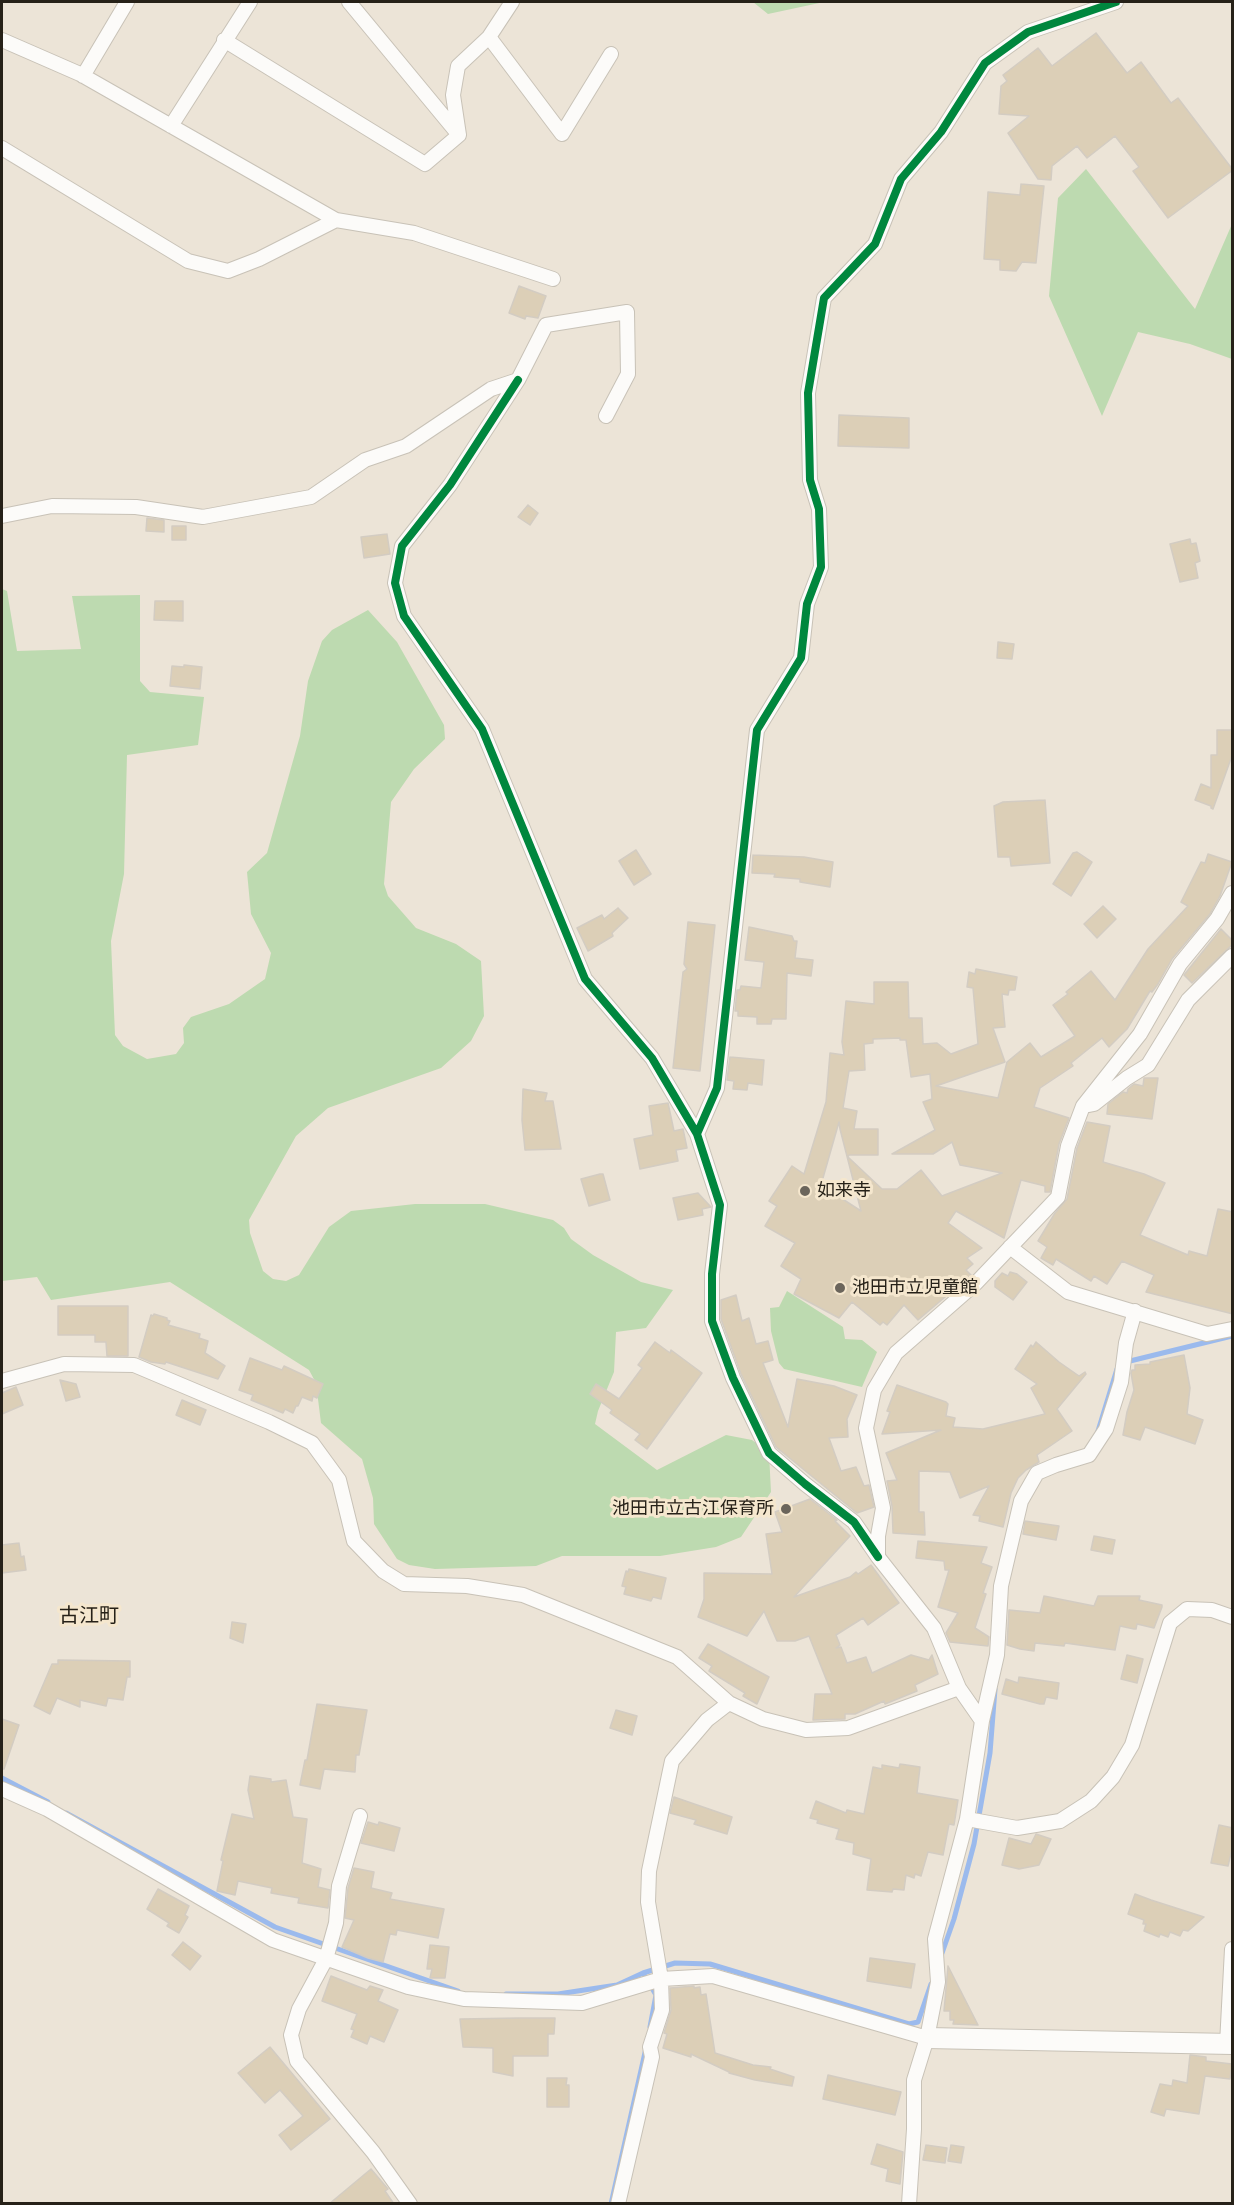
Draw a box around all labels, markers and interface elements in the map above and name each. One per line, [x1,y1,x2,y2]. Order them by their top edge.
place label: 如来寺 [817,1180,871,1202]
marker: 如来寺 [798,1184,812,1198]
place label: 池田市立児童館 [852,1277,978,1299]
marker: 池田市立児童館 [833,1281,847,1295]
place label: 池田市立古江保育所 [612,1498,774,1520]
marker: 池田市立古江保育所 [779,1502,793,1516]
district label: 古江町 [59,1604,119,1628]

